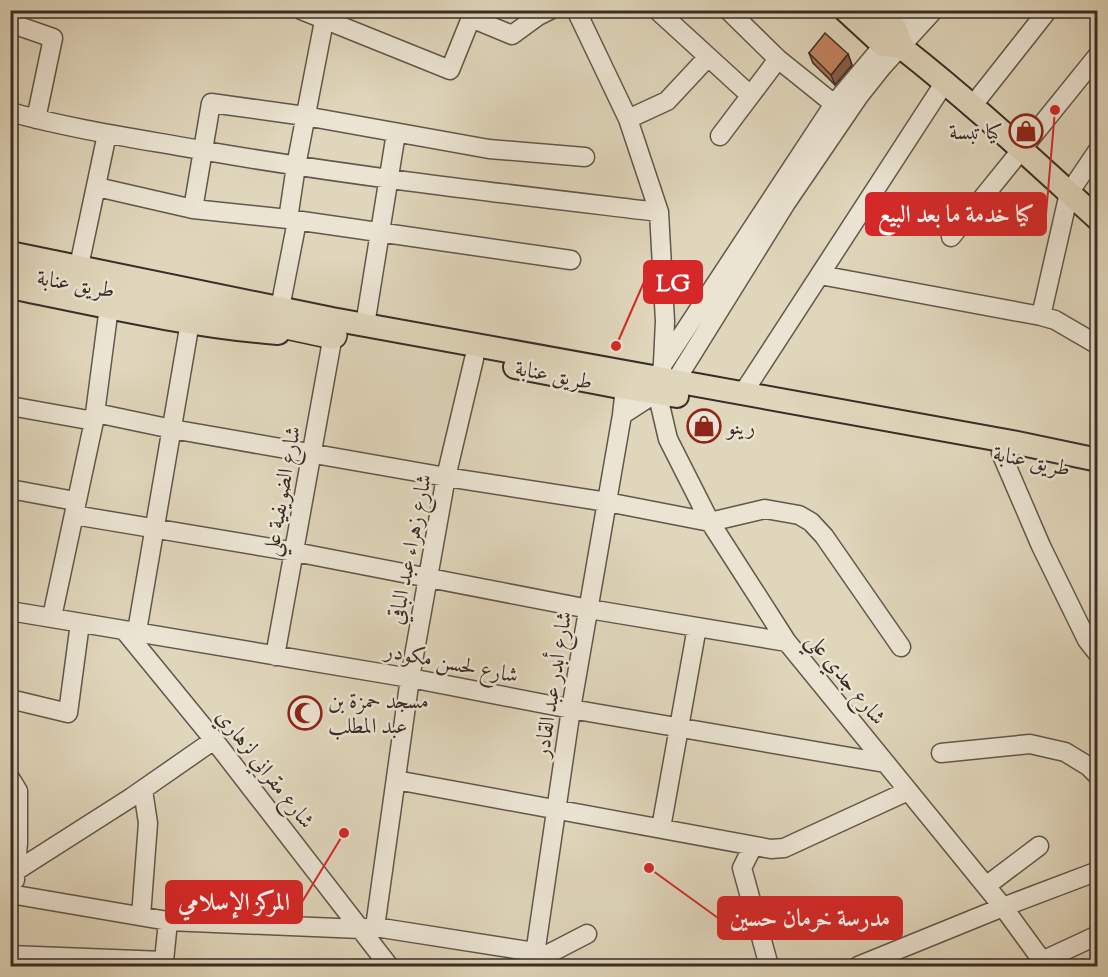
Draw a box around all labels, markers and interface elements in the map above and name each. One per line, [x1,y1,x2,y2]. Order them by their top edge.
shop icon: كيا تبسة [1008,113,1044,149]
place label: كيا تبسة [949,118,1003,150]
callout: كيا خدمة ما بعد البيع [866,193,1046,235]
text: كيا خدمة ما بعد البيع [878,199,1034,236]
callout: LG [644,261,702,303]
street label: طريق عنابة [34,263,117,309]
text: LG [656,268,690,302]
street label: طريق عنابة [512,354,595,400]
shop icon: رينو [686,408,722,444]
place label: رينو [725,413,755,445]
street label: شارع الضويفية علي [257,424,314,560]
street label: طريق عنابة [990,439,1073,487]
street label: شارع زهراء عبد الباقي [382,472,442,628]
street label: شارع أبدر عبد القادر [525,609,582,762]
street label: شارع جدي علي [795,627,892,735]
street label: شارع لحسن مكودر [380,636,521,694]
place label: مسجد حمزة بن عبد المطلب [328,687,429,744]
mosque icon: مسجد حمزة بن عبد المطلب [287,695,323,731]
street label: شارع مقراني لزهاري [206,703,321,837]
callout: المركز الإسلامي [166,881,302,923]
text: المركز الإسلامي [177,887,290,921]
callout: مدرسة خرمان حسين [718,897,902,939]
text: مدرسة خرمان حسين [730,903,890,937]

